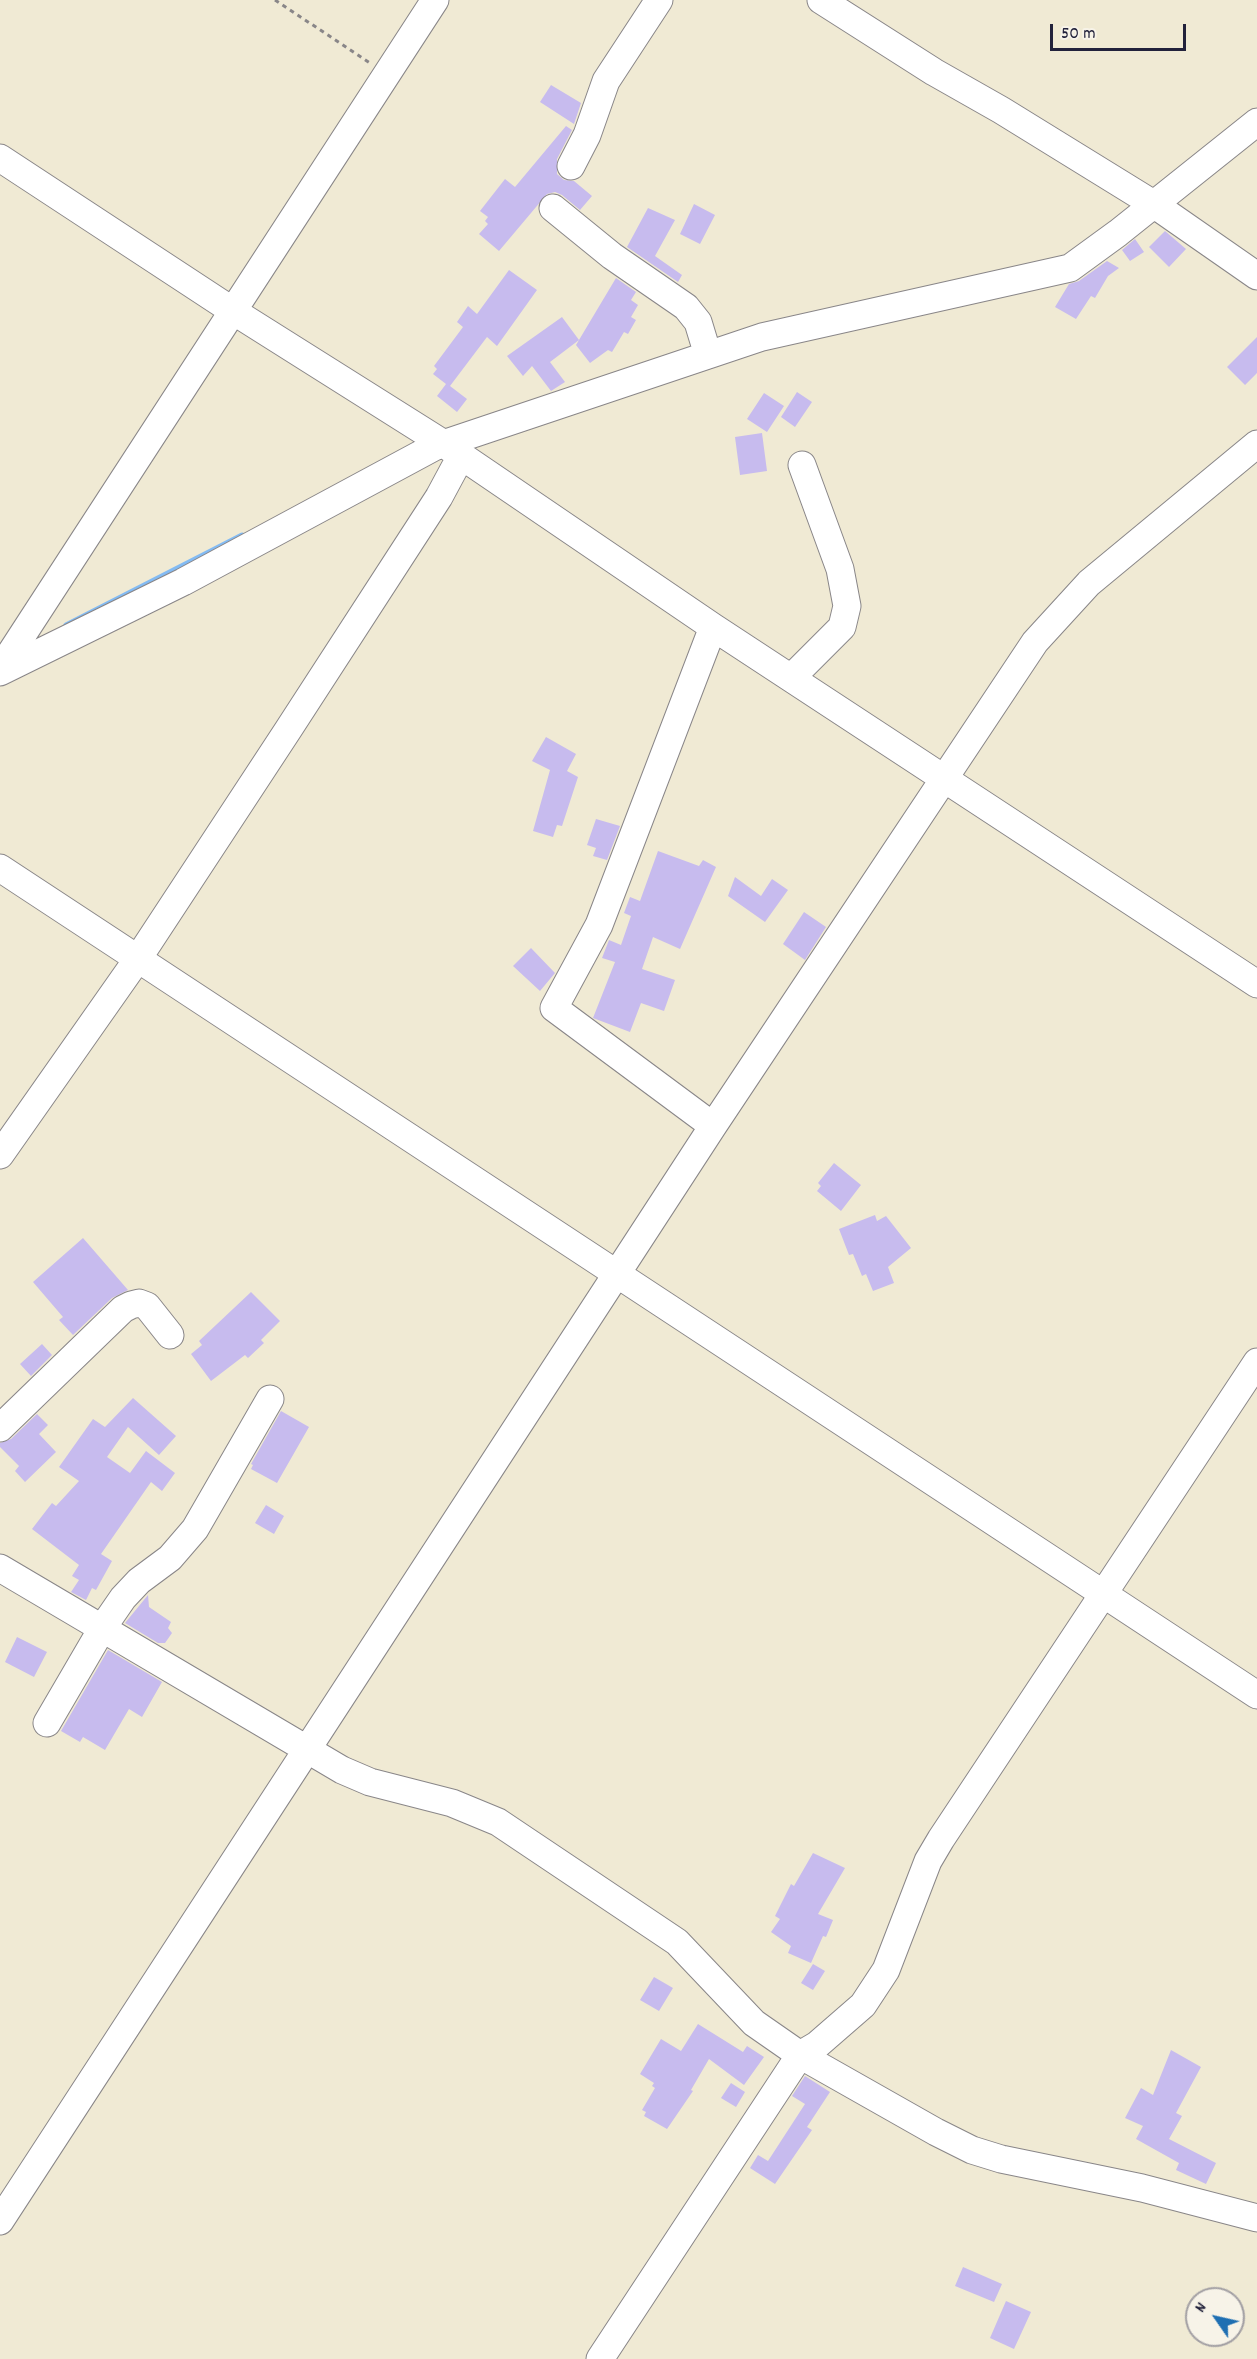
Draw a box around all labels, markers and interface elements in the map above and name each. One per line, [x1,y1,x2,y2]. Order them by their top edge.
scale bar [1053,12,1190,50]
text: 50 m [1061,22,1096,47]
north arrow [1185,2287,1245,2347]
text: N [1190,2298,1213,2317]

